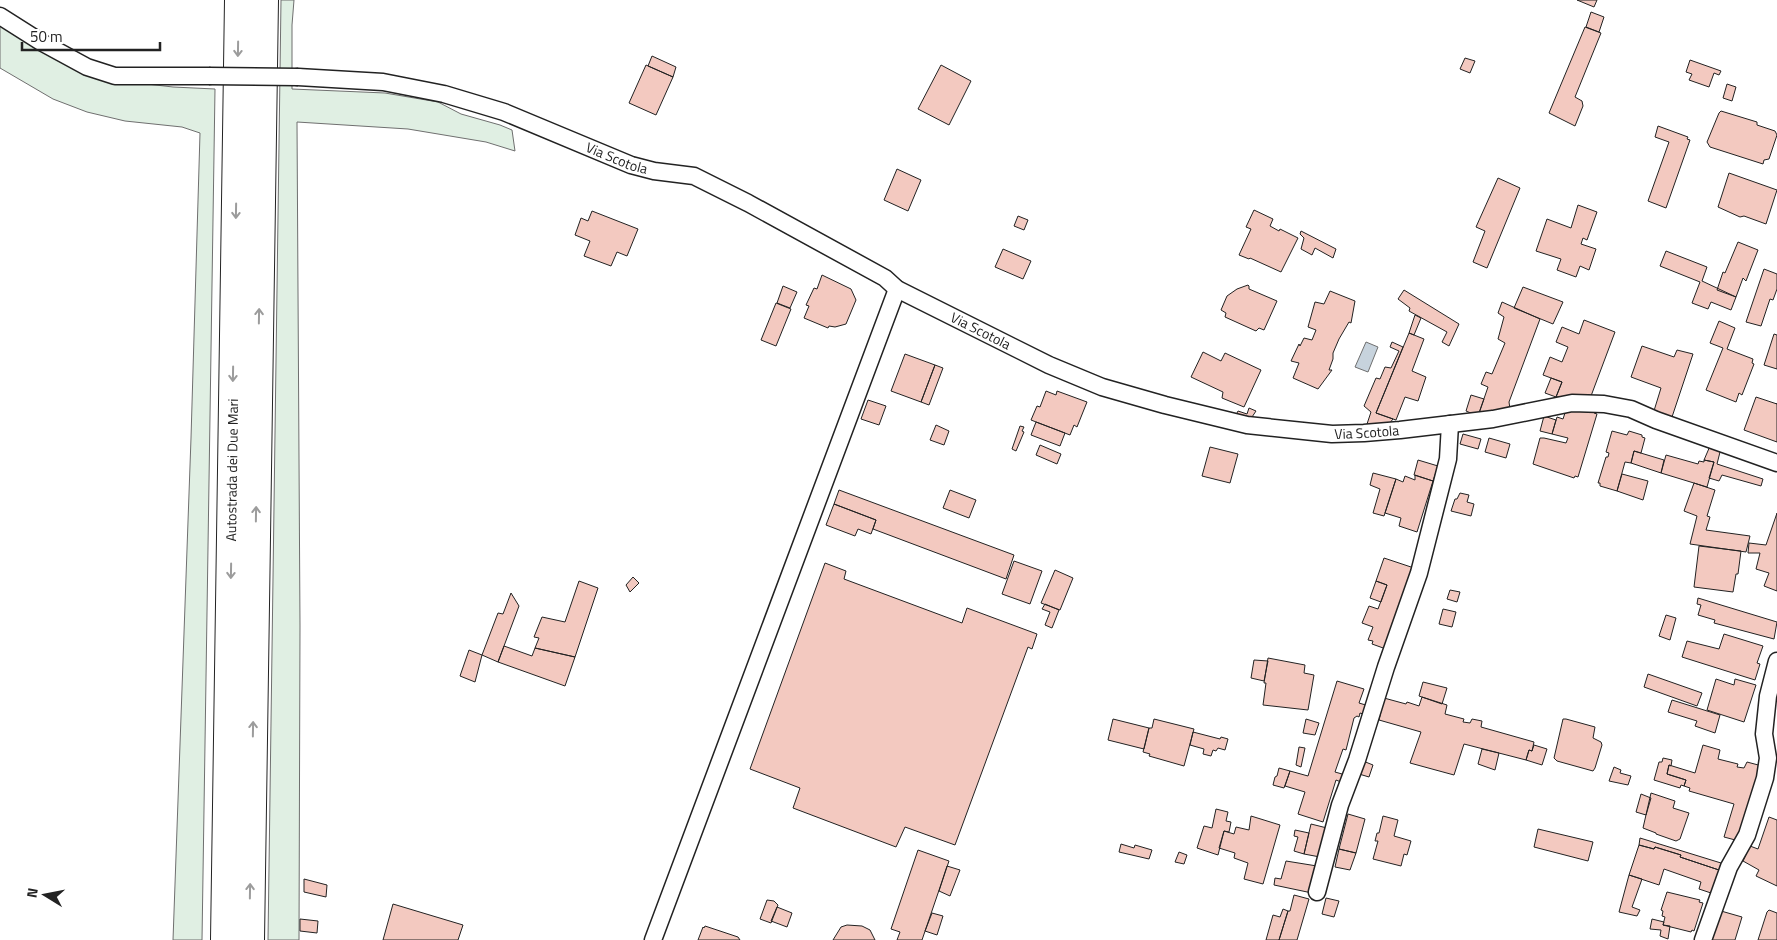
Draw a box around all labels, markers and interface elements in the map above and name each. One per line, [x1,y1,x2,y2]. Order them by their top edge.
scale bar [22,20,160,52]
text: 50 m [30,25,63,48]
one-way arrow [233,40,243,56]
street label: Via Scotola [583,136,650,179]
one-way arrow [231,202,241,219]
street label: Via Scotola [947,306,1015,354]
one-way arrow [254,309,264,325]
one-way arrow [229,365,238,381]
street label: Autostrada dei Due Mari [220,398,243,542]
street label: Via Scotola [1334,419,1400,444]
one-way arrow [251,506,261,522]
one-way arrow [226,563,235,579]
one-way arrow [248,721,258,738]
north arrow [20,870,70,920]
one-way arrow [245,884,255,900]
text: N [21,886,43,899]

